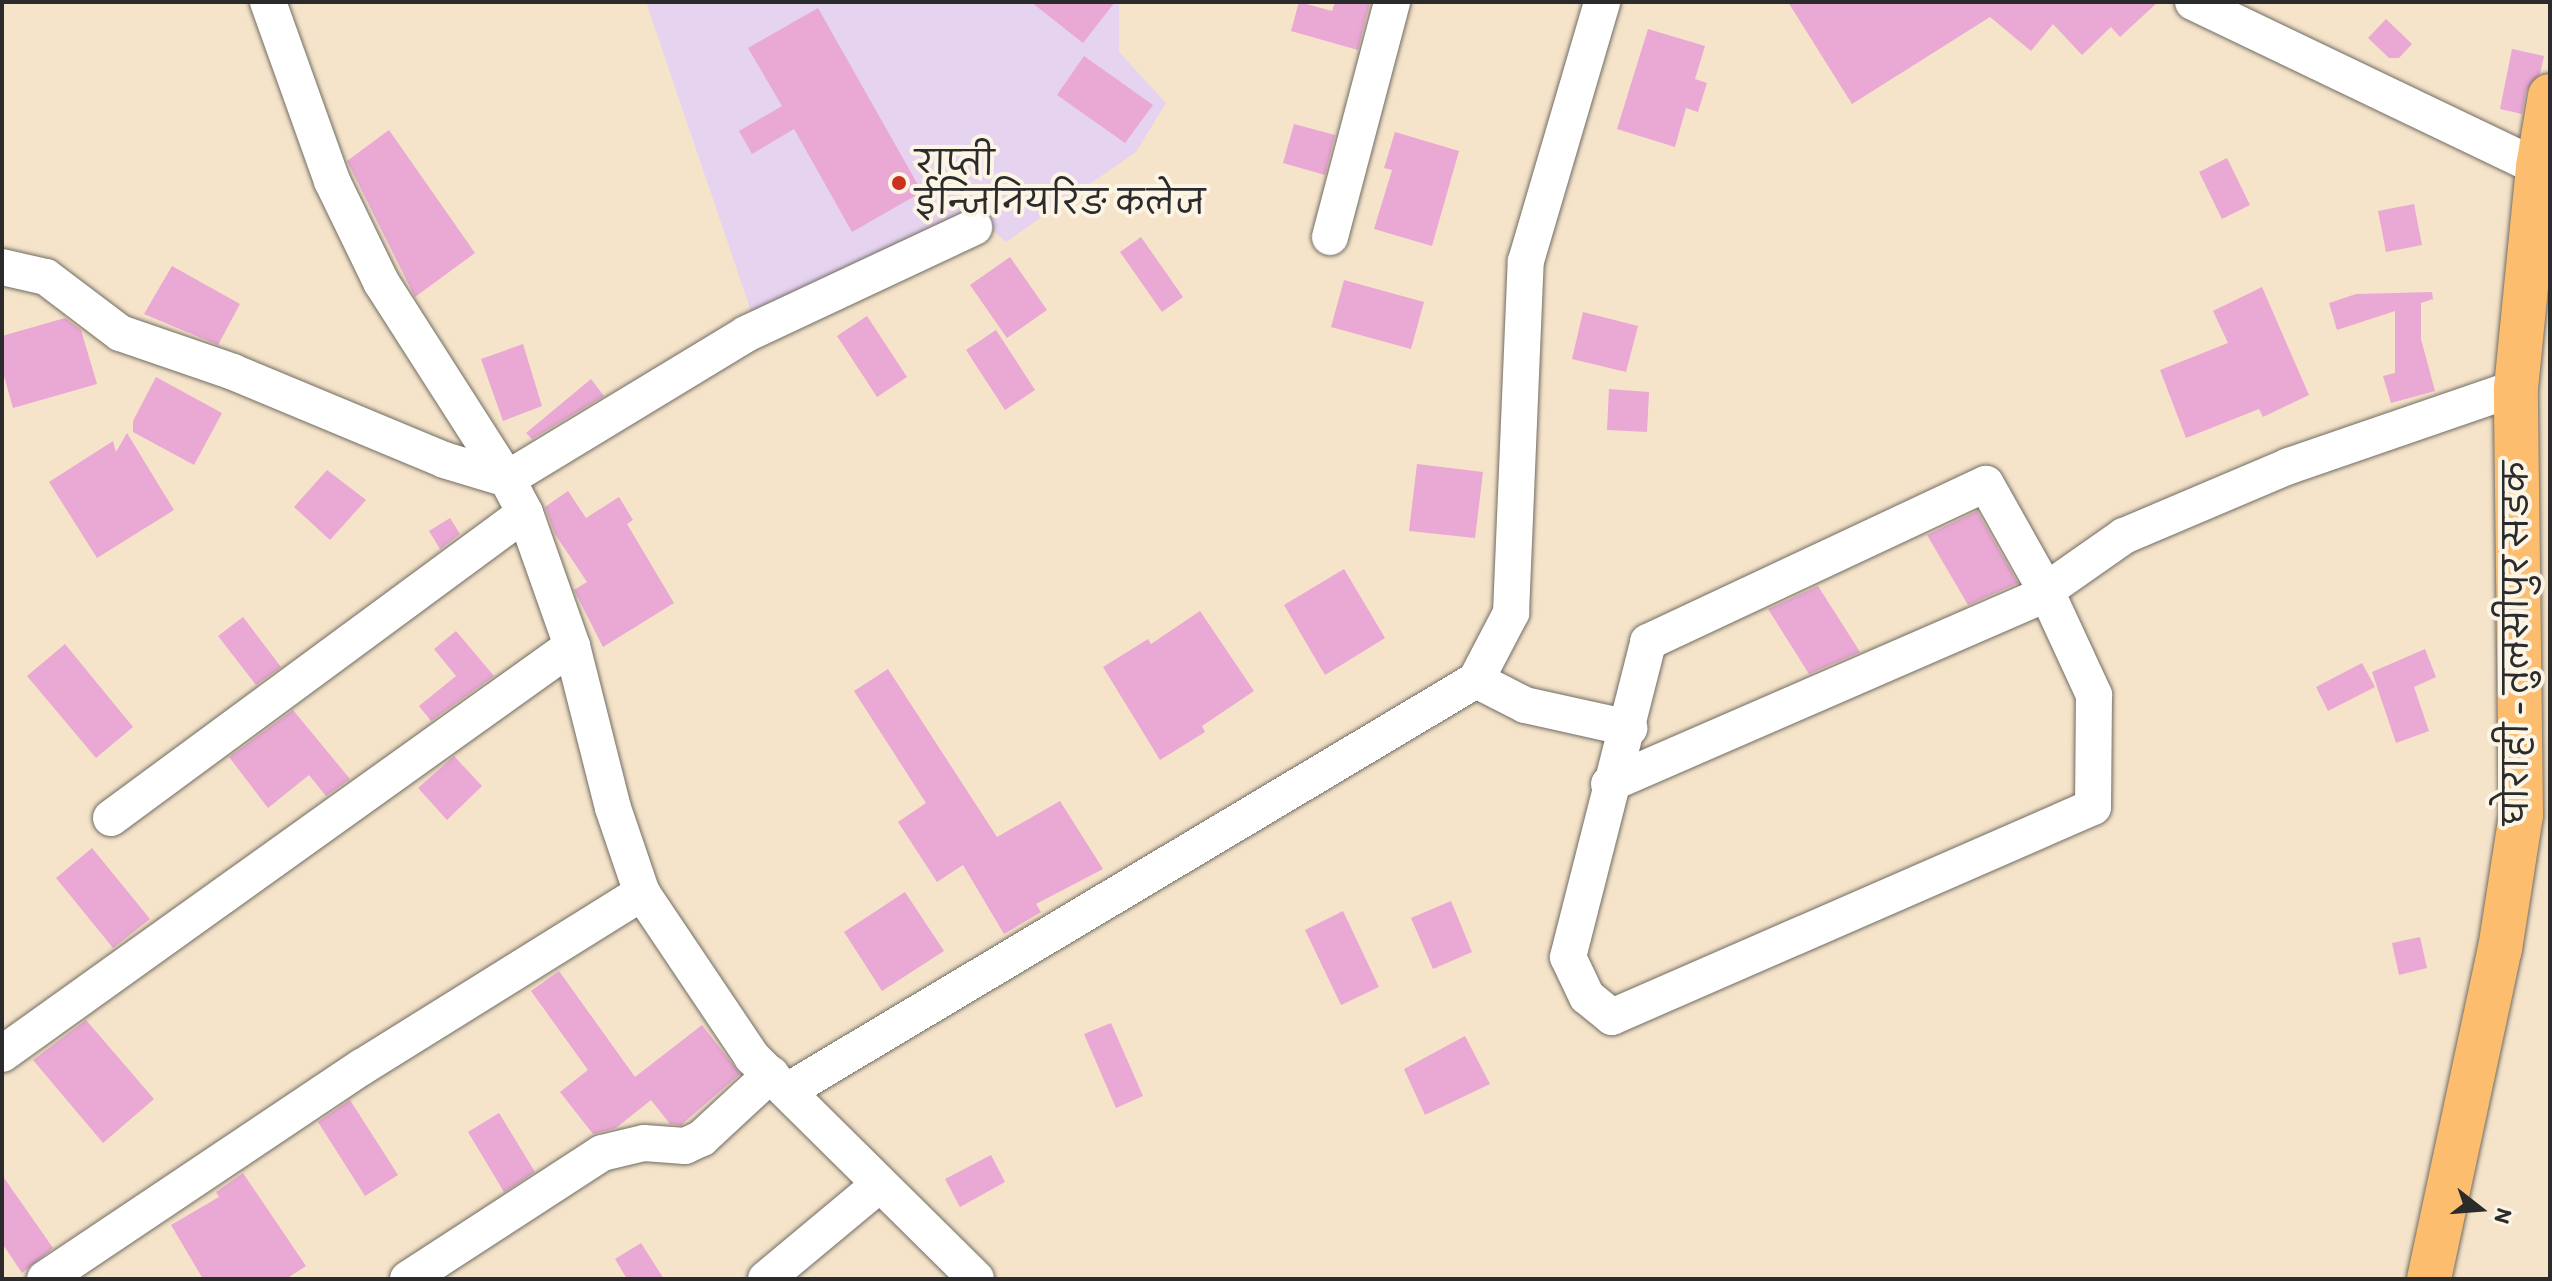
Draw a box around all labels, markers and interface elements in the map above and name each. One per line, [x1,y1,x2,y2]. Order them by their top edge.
place label: राप्ती ईन्जिनियरिङ कलेज [915,143,1205,222]
marker: राप्ती ईन्जिनियरिङ कलेज [890,174,908,192]
street label: घोराही - तुलसीपुर सडक [2497,461,2537,825]
north arrow [2440,1169,2520,1249]
text: N [2488,1205,2519,1227]

